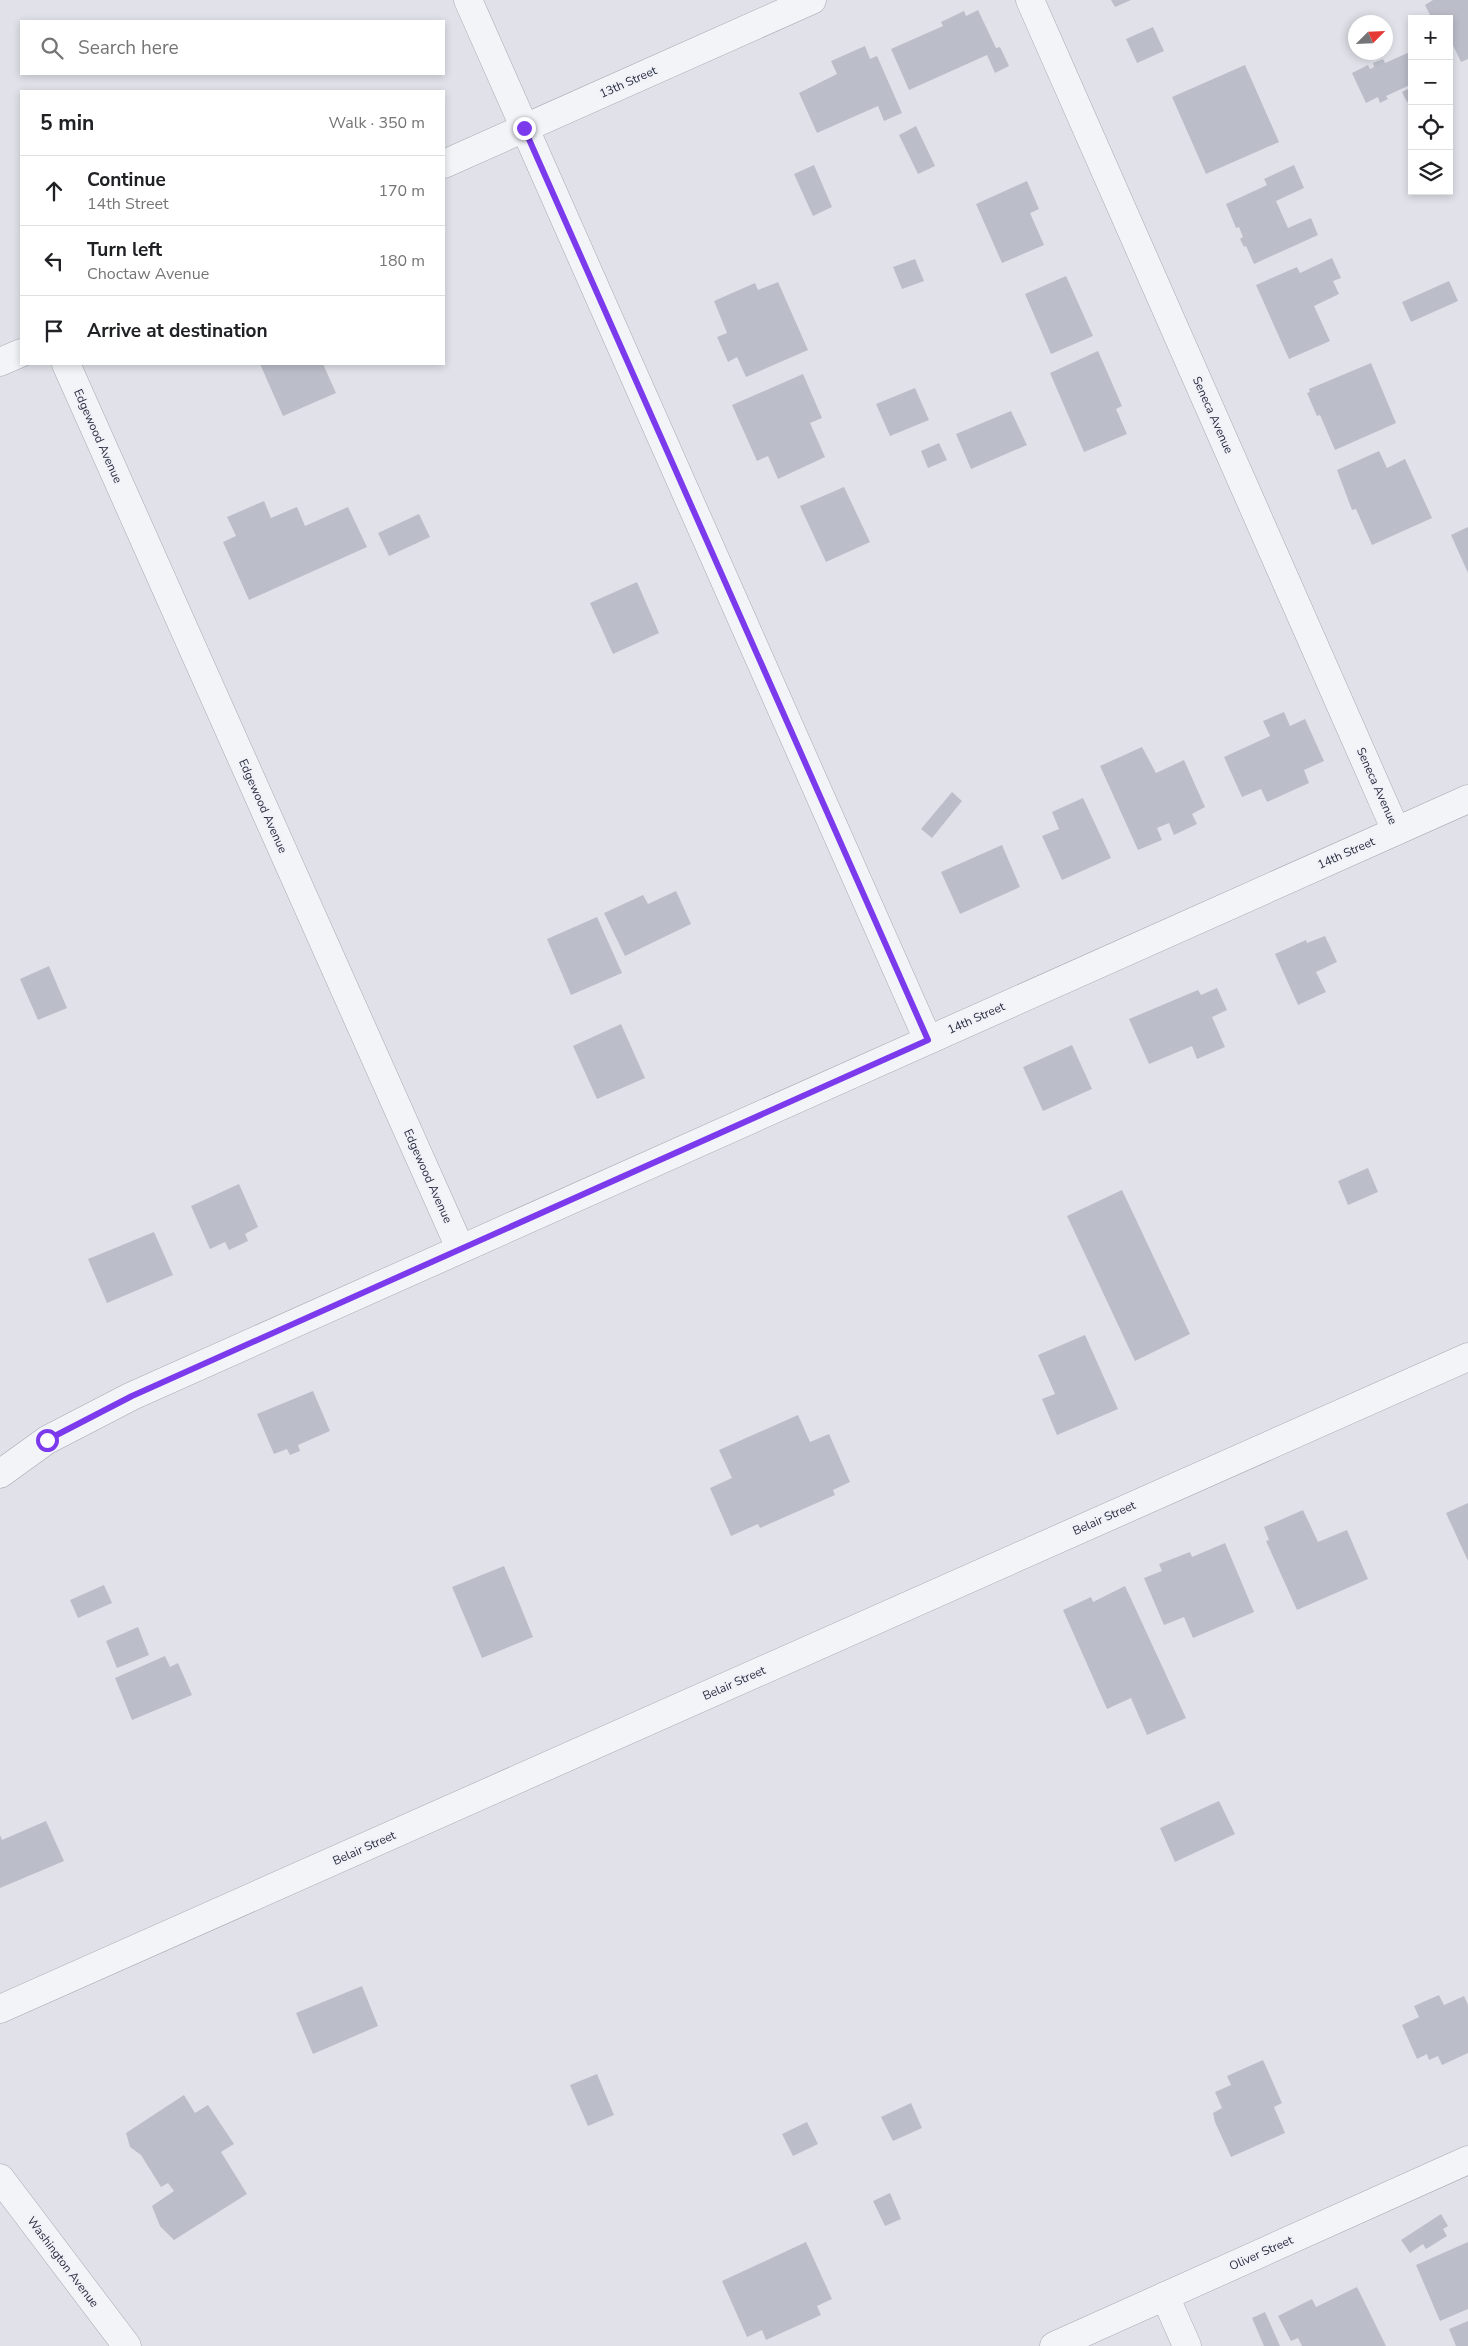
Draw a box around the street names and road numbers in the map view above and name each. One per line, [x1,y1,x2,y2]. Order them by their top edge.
street label: 13th Street [597,62,660,102]
street label: Seneca Avenue [1189,374,1237,456]
street label: Edgewood Avenue [70,386,126,486]
street label: Seneca Avenue [1353,745,1401,827]
street label: Edgewood Avenue [235,756,291,856]
street label: 14th Street [1315,833,1378,873]
street label: 14th Street [945,998,1008,1038]
street label: Edgewood Avenue [400,1126,456,1226]
street label: Belair Street [1070,1497,1139,1539]
street label: Belair Street [700,1662,769,1704]
street label: Belair Street [330,1827,399,1869]
street label: Washington Avenue [24,2213,102,2311]
street label: Oliver Street [1227,2232,1296,2274]

